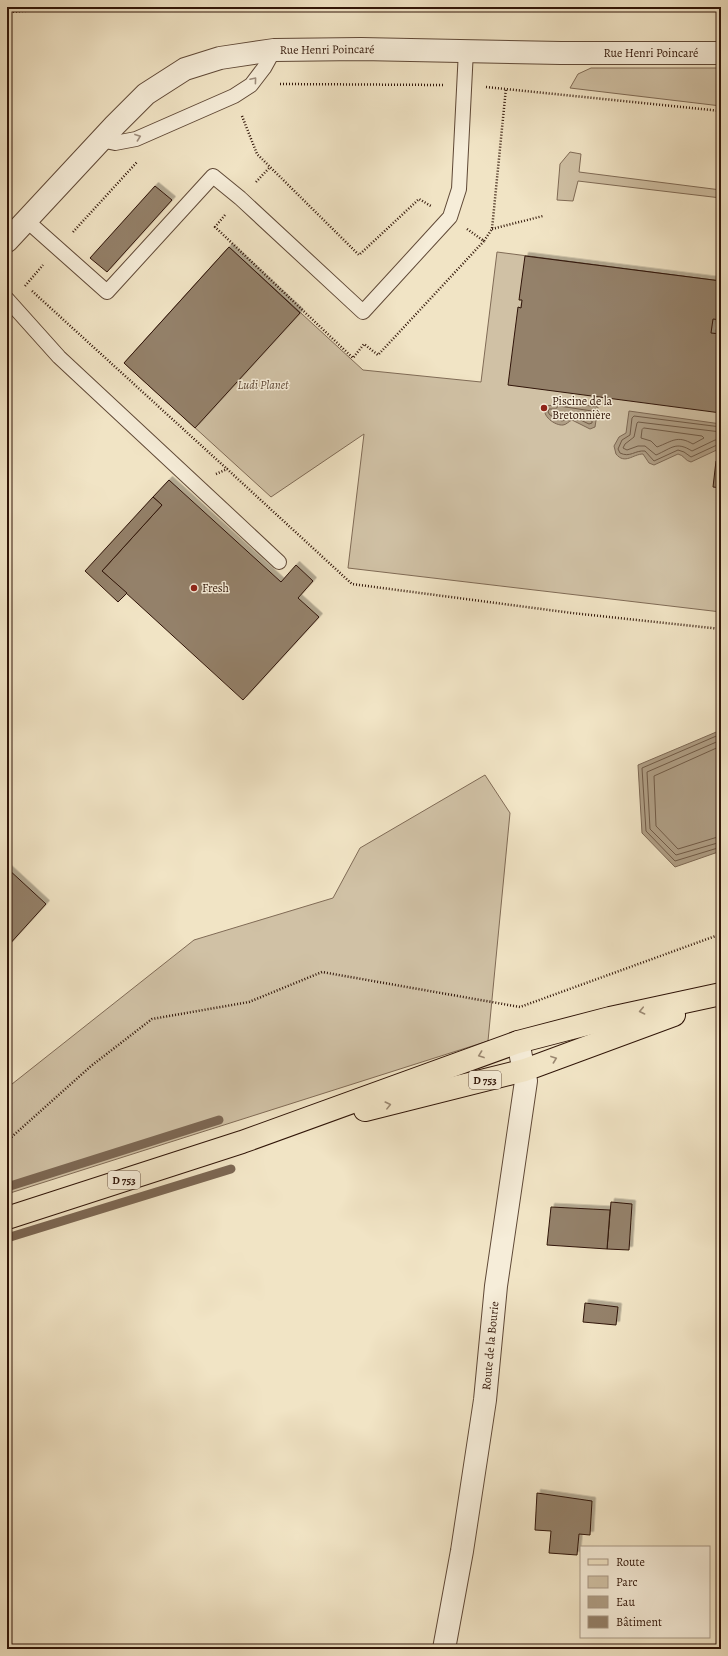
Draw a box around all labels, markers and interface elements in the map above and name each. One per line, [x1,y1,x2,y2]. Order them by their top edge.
street label: Rue Henri Poincaré [280,41,375,58]
street label: Rue Henri Poincaré [604,45,698,61]
one-way arrow [250,77,257,85]
one-way arrow [135,134,142,142]
park label: Ludi Planet [238,377,289,393]
place label: Piscine de la Bretonnière [552,393,613,423]
marker: Piscine de la Bretonnière [539,403,549,413]
place label: Fresh [202,580,230,596]
marker: Fresh [189,583,199,593]
one-way arrow [639,1006,645,1014]
one-way arrow [478,1051,485,1059]
one-way arrow [550,1056,557,1064]
road number: D 753 [469,1071,501,1089]
one-way arrow [385,1101,391,1109]
road number: D 753 [108,1171,140,1189]
street label: Route de la Bourie [478,1300,502,1391]
legend [580,1546,710,1638]
text: Route [616,1554,645,1570]
text: Parc [616,1574,638,1590]
text: Eau [616,1594,635,1610]
text: Bâtiment [616,1614,662,1630]

